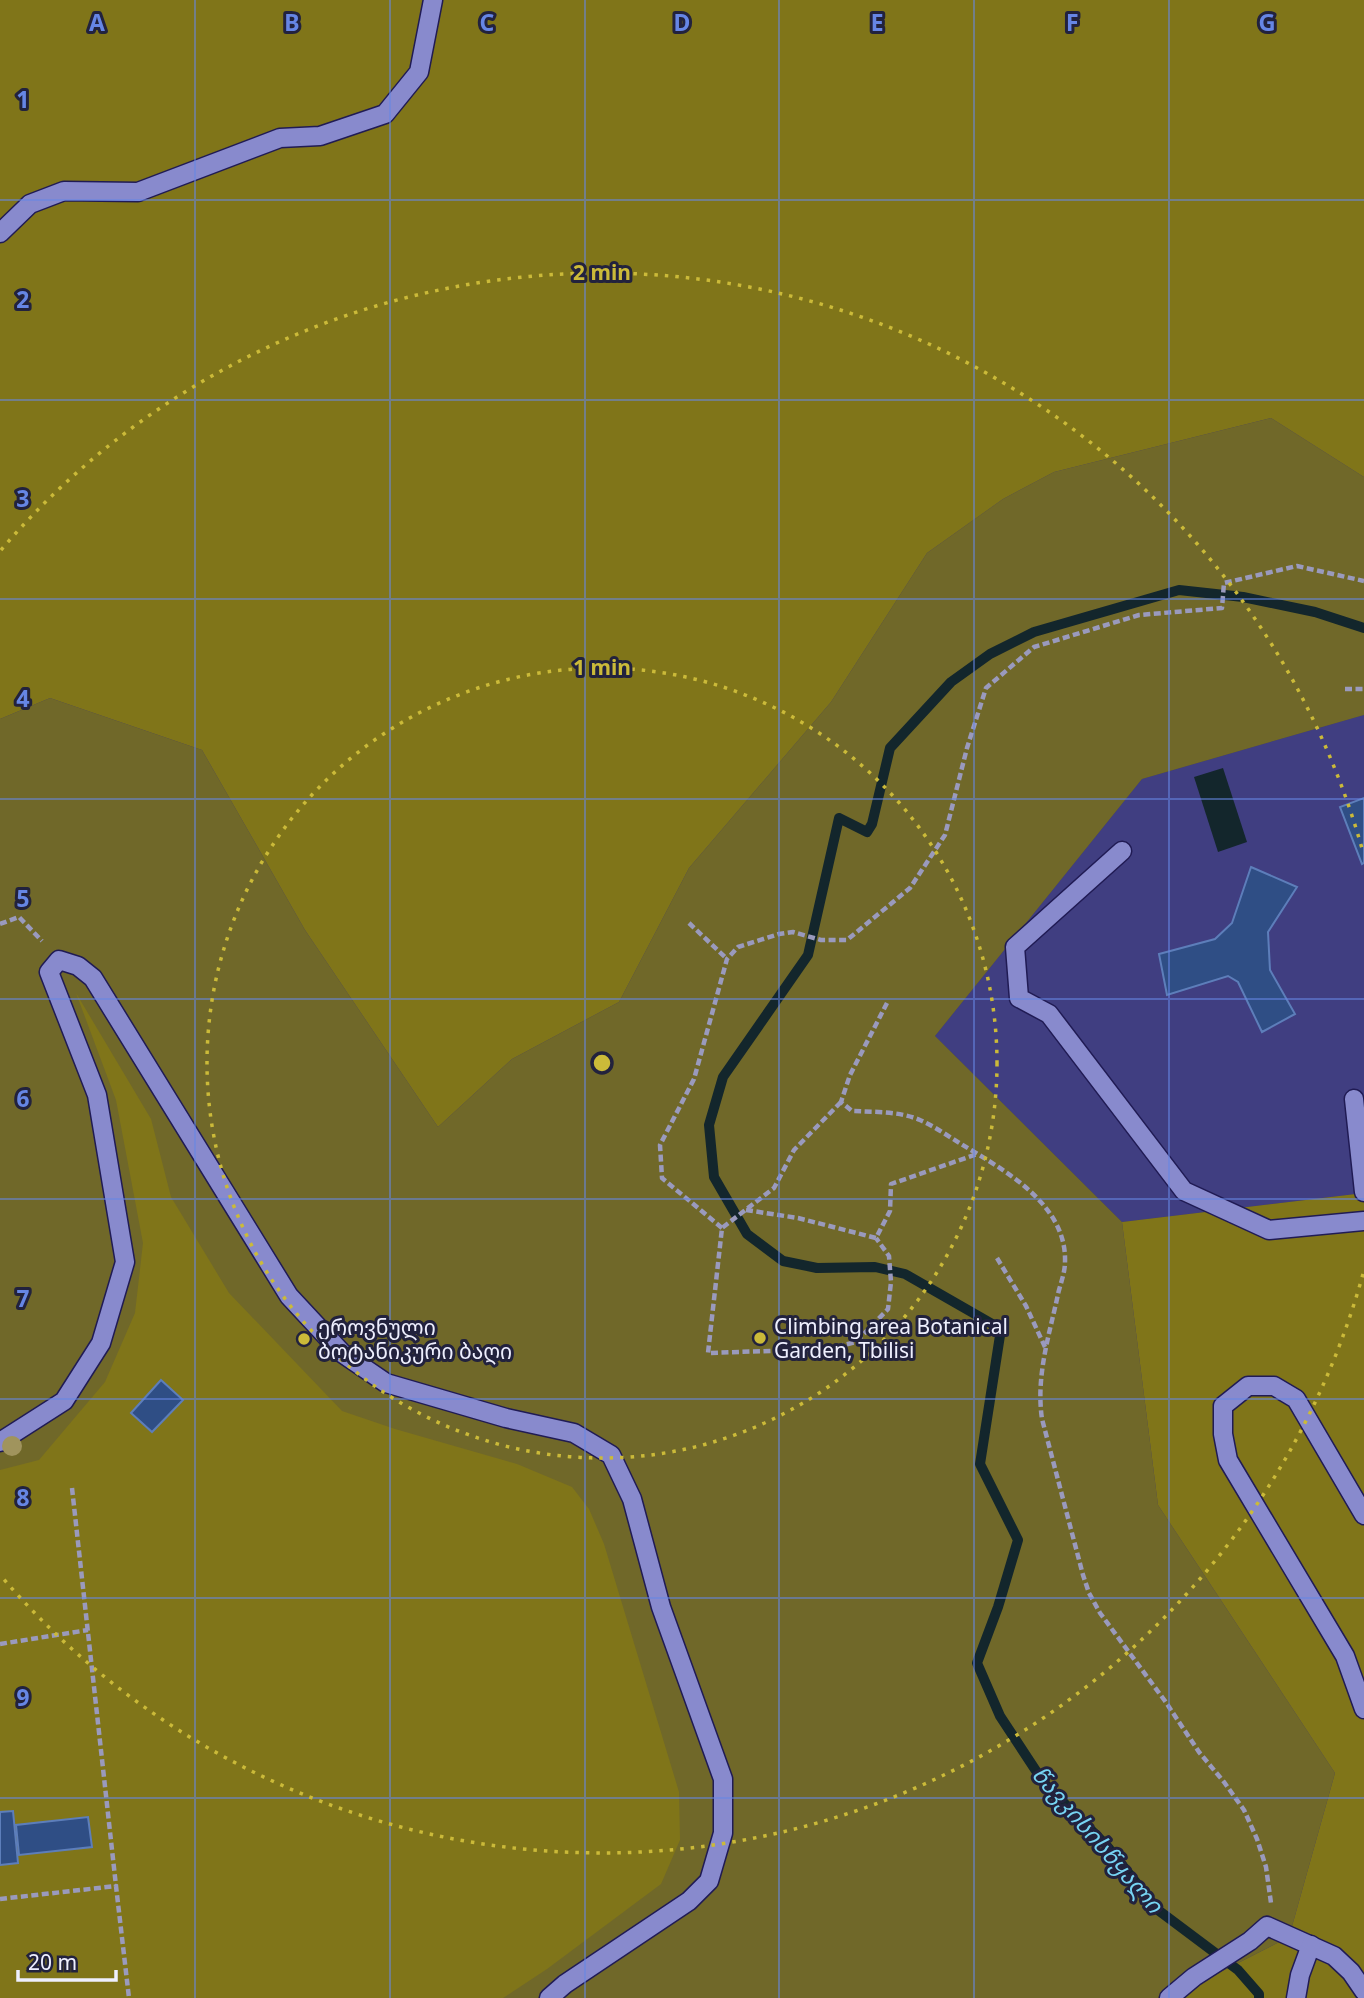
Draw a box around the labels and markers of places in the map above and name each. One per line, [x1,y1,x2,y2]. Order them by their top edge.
centre of rings [590,1051,614,1075]
place label: Climbing area Botanical Garden, Tbilisi [774,1312,1008,1364]
place label: ეროვნული ბოტანიკური ბაღი [318,1313,512,1365]
marker: Climbing area Botanical Garden, Tbilisi [752,1330,768,1346]
marker: ეროვნული ბოტანიკური ბაღი [296,1331,312,1347]

